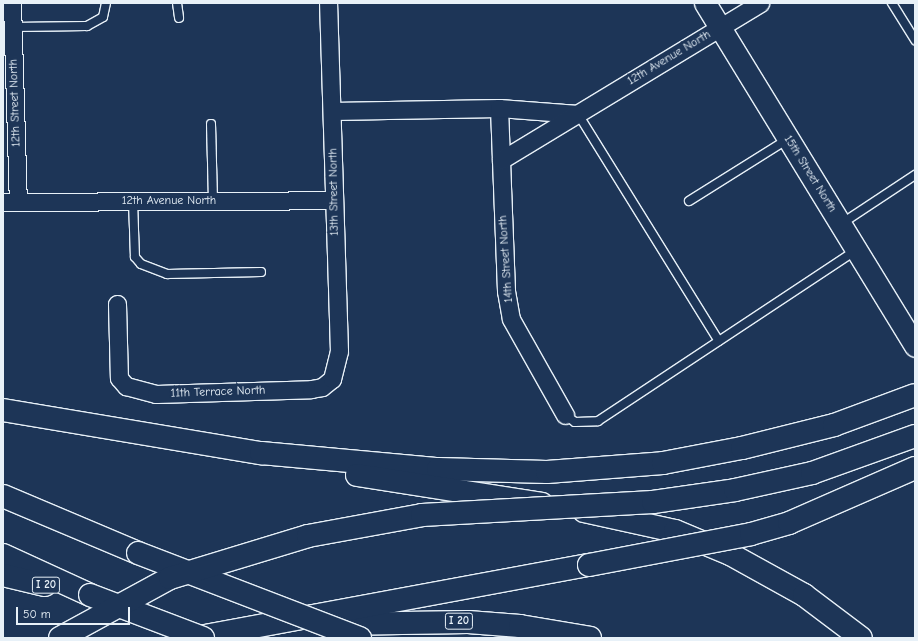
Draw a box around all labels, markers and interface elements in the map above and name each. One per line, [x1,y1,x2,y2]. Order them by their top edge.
street label: 12th Avenue North [625,28,713,88]
street label: 12th Street North [6,59,24,147]
street label: 15th Street North [781,133,839,215]
street label: 13th Street North [326,148,342,236]
street label: 12th Avenue North [122,194,216,208]
street label: 14th Street North [496,215,516,303]
street label: 11th Terrace North [170,383,266,401]
road number: I 20 [31,576,61,594]
scale bar [18,599,132,625]
text: 50 m [23,607,51,621]
road number: I 20 [444,612,474,630]

